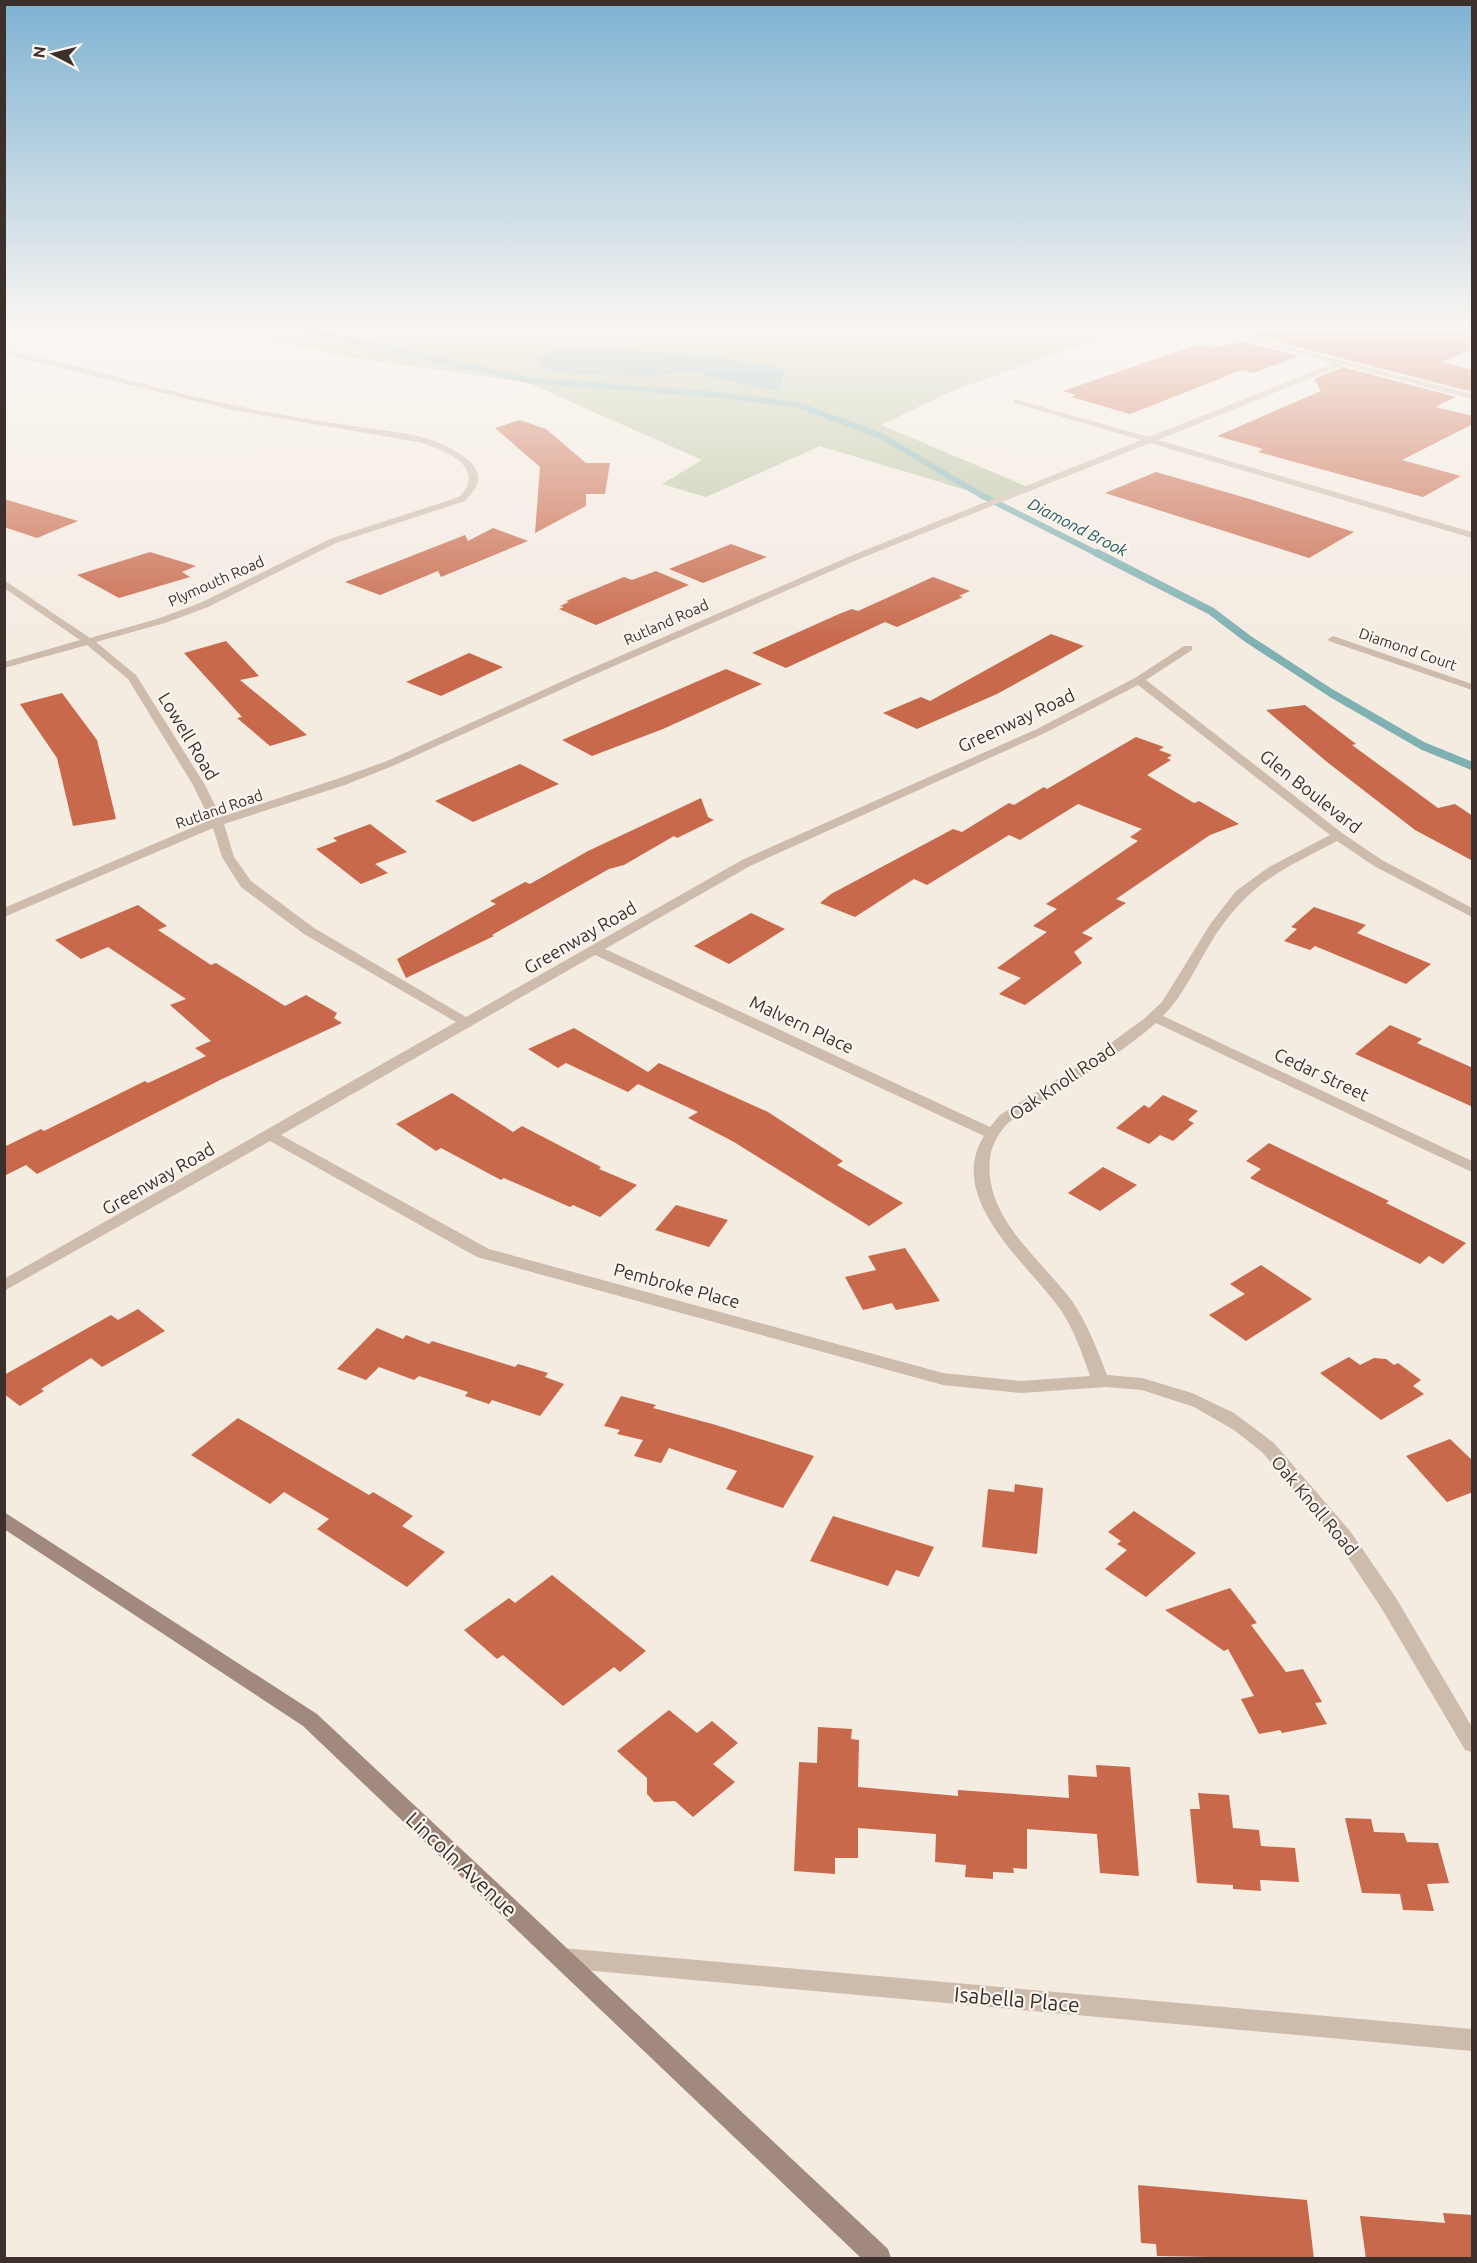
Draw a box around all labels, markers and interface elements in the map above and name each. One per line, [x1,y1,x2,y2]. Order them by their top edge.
north arrow [24,24,84,84]
text: N [29,45,49,59]
water label: Diamond Brook [1025,494,1131,560]
street label: Plymouth Road [166,552,266,610]
street label: Rutland Road [621,596,711,648]
street label: Diamond Court [1357,624,1459,674]
street label: Greenway Road [955,684,1077,756]
street label: Lowell Road [155,689,223,783]
street label: Glen Boulevard [1256,745,1366,837]
street label: Rutland Road [173,786,265,832]
street label: Greenway Road [520,897,640,977]
street label: Malvern Place [747,991,857,1057]
street label: Oak Knoll Road [1005,1038,1119,1124]
street label: Cedar Street [1272,1043,1372,1105]
street label: Greenway Road [98,1138,218,1218]
street label: Pembroke Place [612,1259,742,1311]
street label: Oak Knoll Road [1268,1451,1362,1559]
street label: Lincoln Avenue [402,1807,522,1921]
street label: Isabella Place [953,1982,1081,2016]

